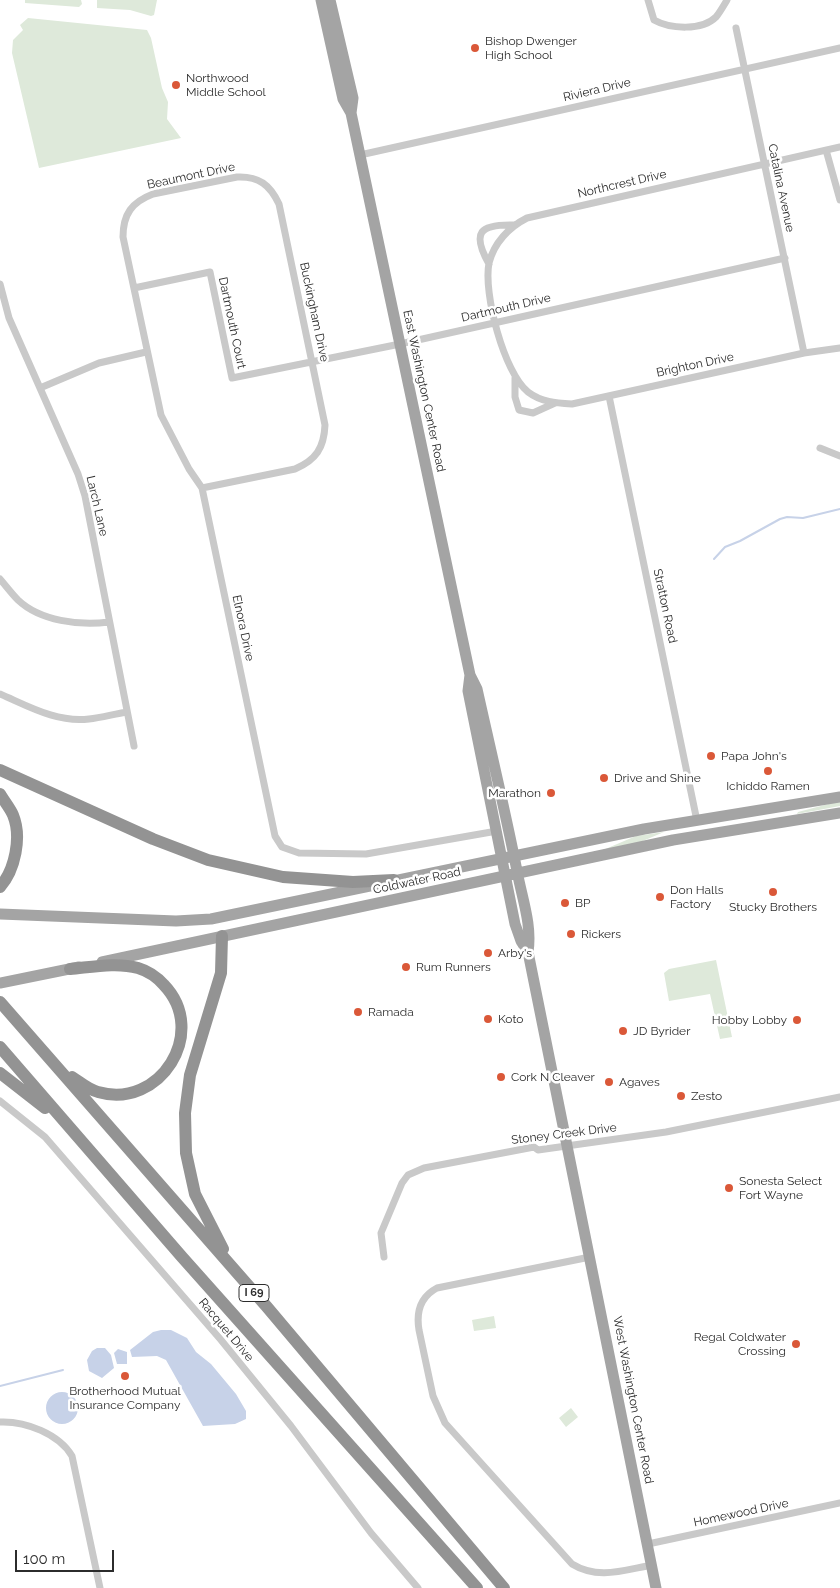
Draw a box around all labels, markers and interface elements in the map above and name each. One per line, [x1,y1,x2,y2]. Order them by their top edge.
place label: Bishop Dwenger High School [485,34,577,62]
marker: Bishop Dwenger High School [469,42,481,54]
place label: Northwood Middle School [186,71,266,99]
street label: Riviera Drive [562,75,632,105]
marker: Northwood Middle School [170,79,182,91]
street label: Catalina Avenue [765,143,797,233]
street label: Beaumont Drive [146,160,236,192]
street label: Northcrest Drive [576,167,668,201]
street label: Buckingham Drive [296,261,332,363]
street label: Dartmouth Court [215,276,249,370]
street label: Dartmouth Drive [460,291,552,325]
street label: East Washington Center Road [400,309,448,473]
street label: Brighton Drive [655,350,735,380]
street label: Larch Lane [83,474,111,538]
street label: Stratton Road [650,567,680,645]
street label: Elnora Drive [229,594,257,662]
place label: Papa John's [721,749,787,763]
marker: Papa John's [705,750,717,762]
marker: Ichiddo Ramen [762,765,774,777]
place label: Drive and Shine [614,771,701,785]
marker: Drive and Shine [598,772,610,784]
place label: Ichiddo Ramen [726,779,810,793]
place label: Marathon [488,786,541,800]
marker: Marathon [545,787,557,799]
street label: Coldwater Road [372,865,462,897]
place label: Don Halls Factory [670,883,723,911]
marker: Stucky Brothers [767,886,779,898]
marker: Don Halls Factory [654,891,666,903]
place label: BP [575,896,590,910]
marker: BP [559,897,571,909]
place label: Stucky Brothers [729,900,817,914]
place label: Rickers [581,927,621,941]
marker: Rickers [565,928,577,940]
place label: Arby's [498,946,532,960]
marker: Arby's [482,947,494,959]
place label: Rum Runners [416,960,491,974]
marker: Rum Runners [400,961,412,973]
place label: Ramada [368,1005,414,1019]
marker: Ramada [352,1006,364,1018]
place label: Koto [498,1012,523,1026]
marker: Koto [482,1013,494,1025]
place label: Hobby Lobby [712,1013,787,1027]
marker: Hobby Lobby [791,1014,803,1026]
place label: JD Byrider [633,1024,690,1038]
marker: JD Byrider [617,1025,629,1037]
place label: Cork N Cleaver [511,1070,595,1084]
marker: Cork N Cleaver [495,1071,507,1083]
place label: Agaves [619,1075,660,1089]
marker: Agaves [603,1076,615,1088]
place label: Zesto [691,1089,722,1103]
marker: Zesto [675,1090,687,1102]
street label: Stoney Creek Drive [510,1120,618,1148]
place label: Sonesta Select Fort Wayne [739,1174,822,1202]
marker: Sonesta Select Fort Wayne [723,1182,735,1194]
road number: I 69 [239,1285,269,1302]
street label: Racquet Drive [195,1295,257,1365]
street label: West Washington Center Road [610,1315,656,1485]
place label: Regal Coldwater Crossing [694,1330,786,1358]
marker: Regal Coldwater Crossing [790,1338,802,1350]
marker: Brotherhood Mutual Insurance Company [119,1370,131,1382]
place label: Brotherhood Mutual Insurance Company [69,1384,181,1412]
street label: Homewood Drive [692,1496,790,1530]
scale bar [18,1540,116,1572]
text: 100 m [23,1550,65,1568]

